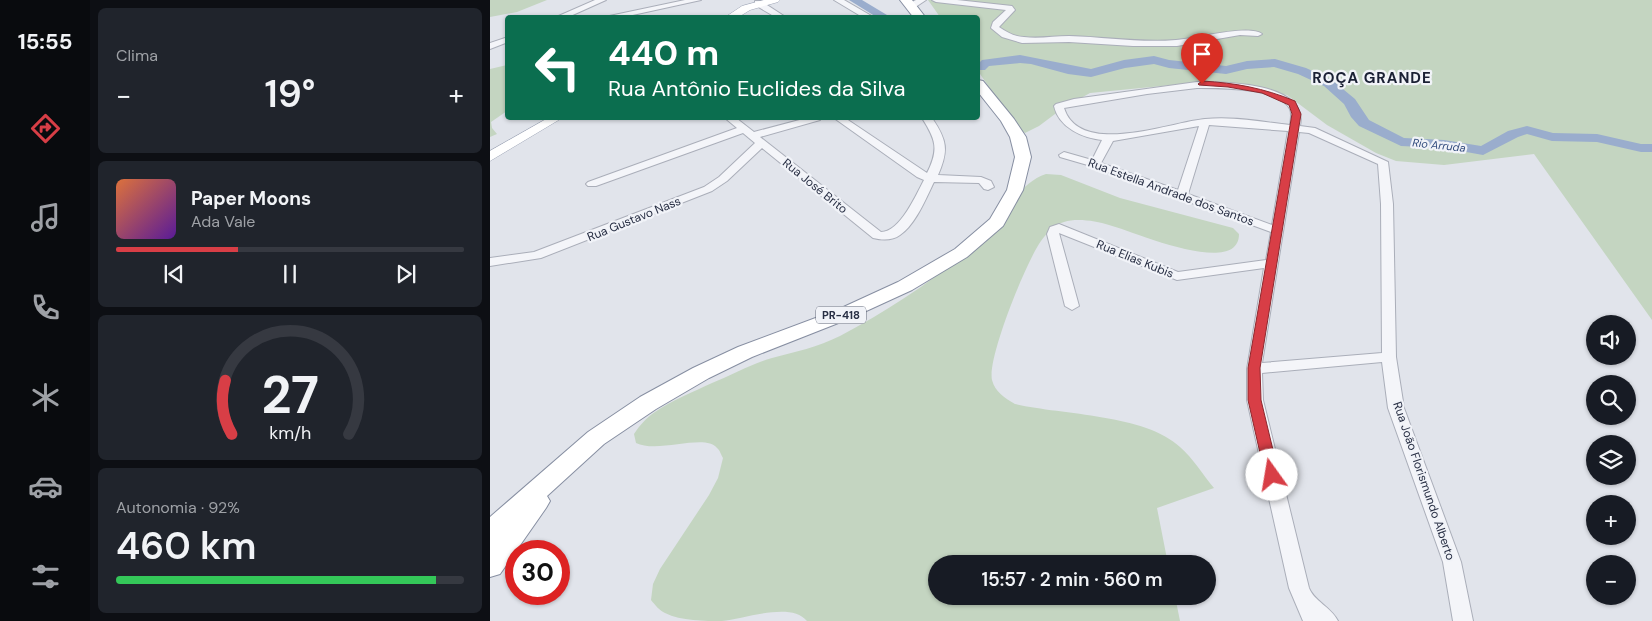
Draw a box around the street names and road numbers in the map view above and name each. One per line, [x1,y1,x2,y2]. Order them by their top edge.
street label: Rua Estella Andrade dos Santos [1086,154,1256,230]
street label: Rua José Brito [779,155,851,217]
street label: Rua Gustavo Nass [585,193,683,245]
street label: Rua Elias Kubis [1094,236,1176,282]
road number: PR-418 [816,306,866,324]
street label: Rua João Florismundo Alberto [1389,400,1459,562]

